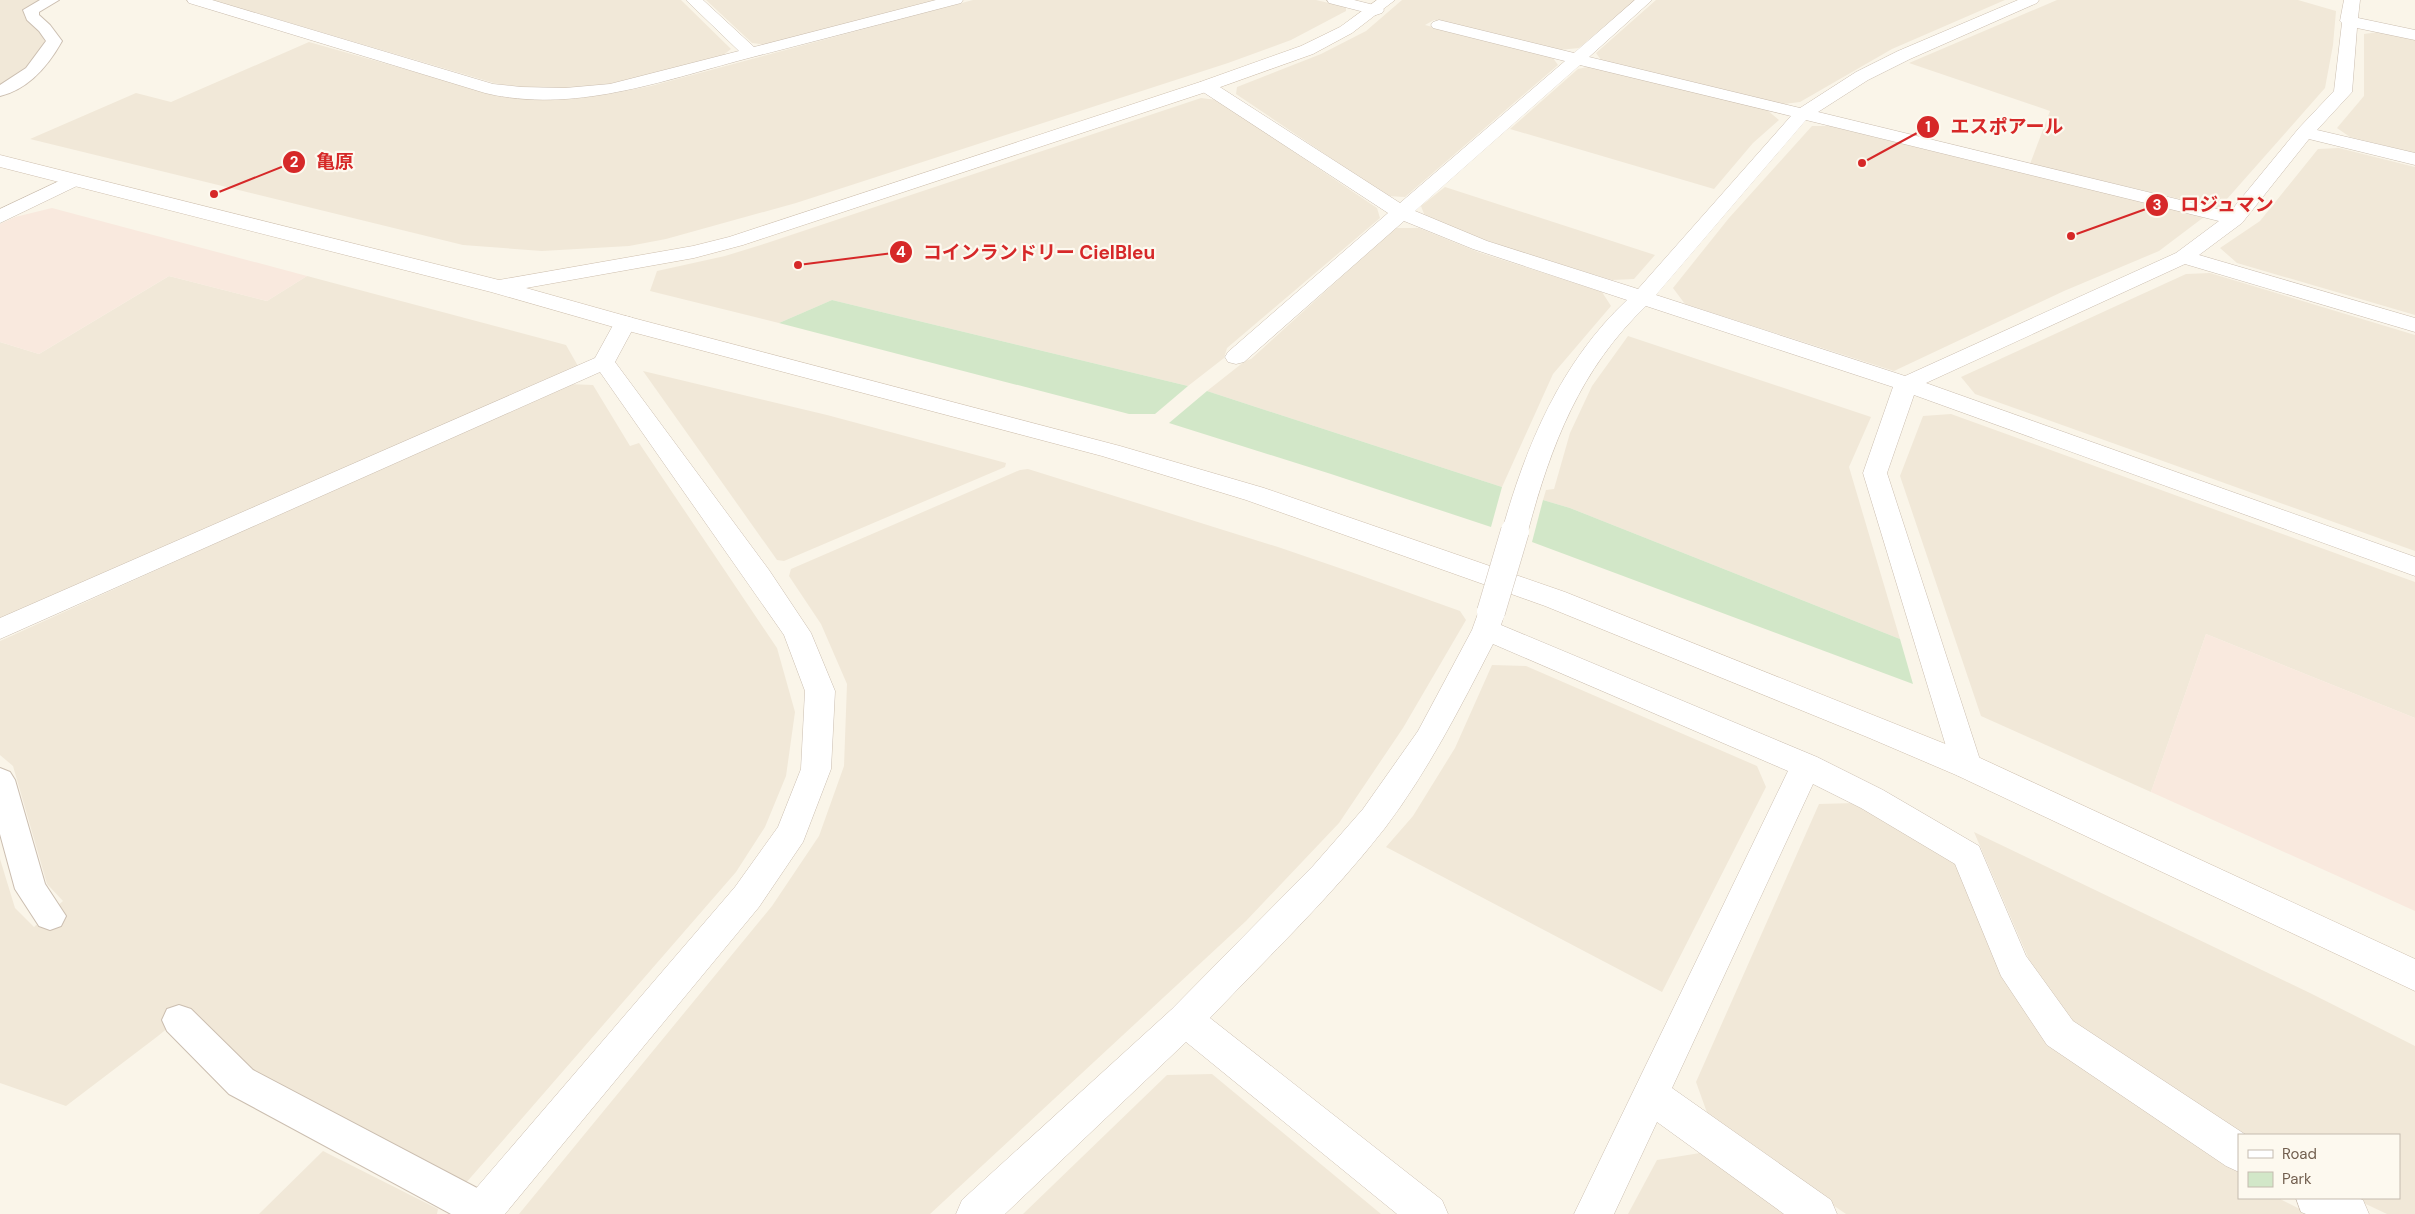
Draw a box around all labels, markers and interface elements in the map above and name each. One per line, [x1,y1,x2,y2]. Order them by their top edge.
callout: エスポアール [1916,110,2074,144]
text: エスポアール [1951,114,2063,139]
text: 1 [1925,117,1931,137]
callout: 亀原 [281,145,364,179]
text: 亀原 [316,149,354,174]
text: 2 [290,152,299,172]
callout: ロジュマン [2144,188,2284,222]
text: ロジュマン [2180,192,2274,217]
text: 3 [2152,195,2162,215]
callout: コインランドリー CielBleu [888,235,1166,269]
text: コインランドリー CielBleu [923,240,1155,265]
text: 4 [896,242,906,262]
legend [2238,1134,2400,1199]
text: Road [2282,1144,2317,1164]
text: Park [2282,1169,2312,1189]

